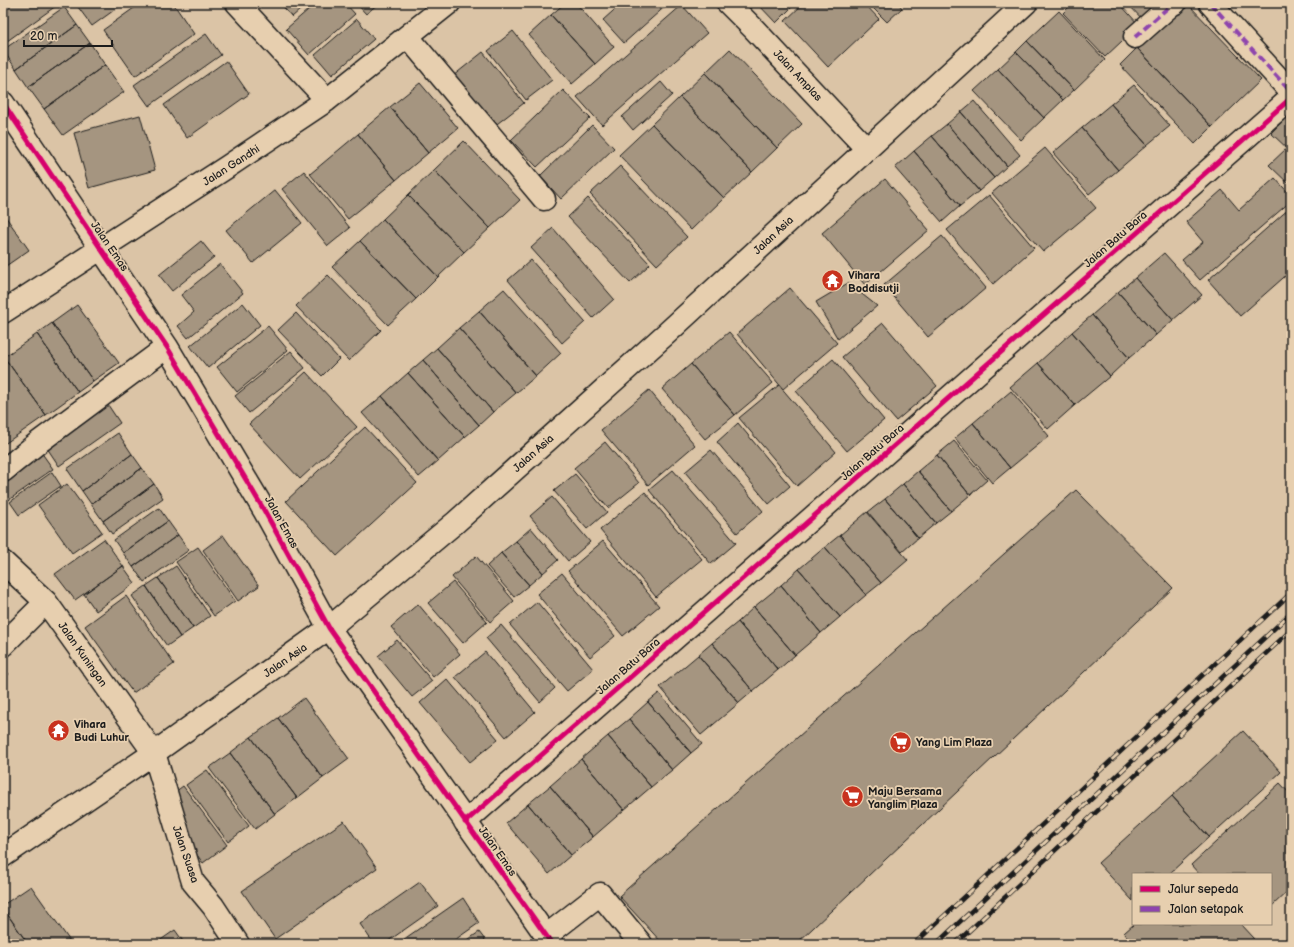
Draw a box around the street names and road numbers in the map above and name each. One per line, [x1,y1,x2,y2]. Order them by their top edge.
street label: Jalan Amplas [770,47,825,104]
street label: Jalan Gandhi [200,142,262,189]
street label: Jalan Batu Bara [1081,208,1150,270]
street label: Jalan Asia [751,214,796,257]
street label: Jalan Emas [88,219,131,274]
street label: Jalan Batu Bara [838,421,907,483]
street label: Jalan Asia [510,432,556,475]
street label: Jalan Emas [262,494,301,551]
street label: Jalan Kuningan [55,619,110,689]
street label: Jalan Batu Bara [594,635,663,697]
street label: Jalan Asia [261,641,310,680]
street label: Jalan Suasa [170,824,201,885]
street label: Jalan Emas [476,824,520,879]

